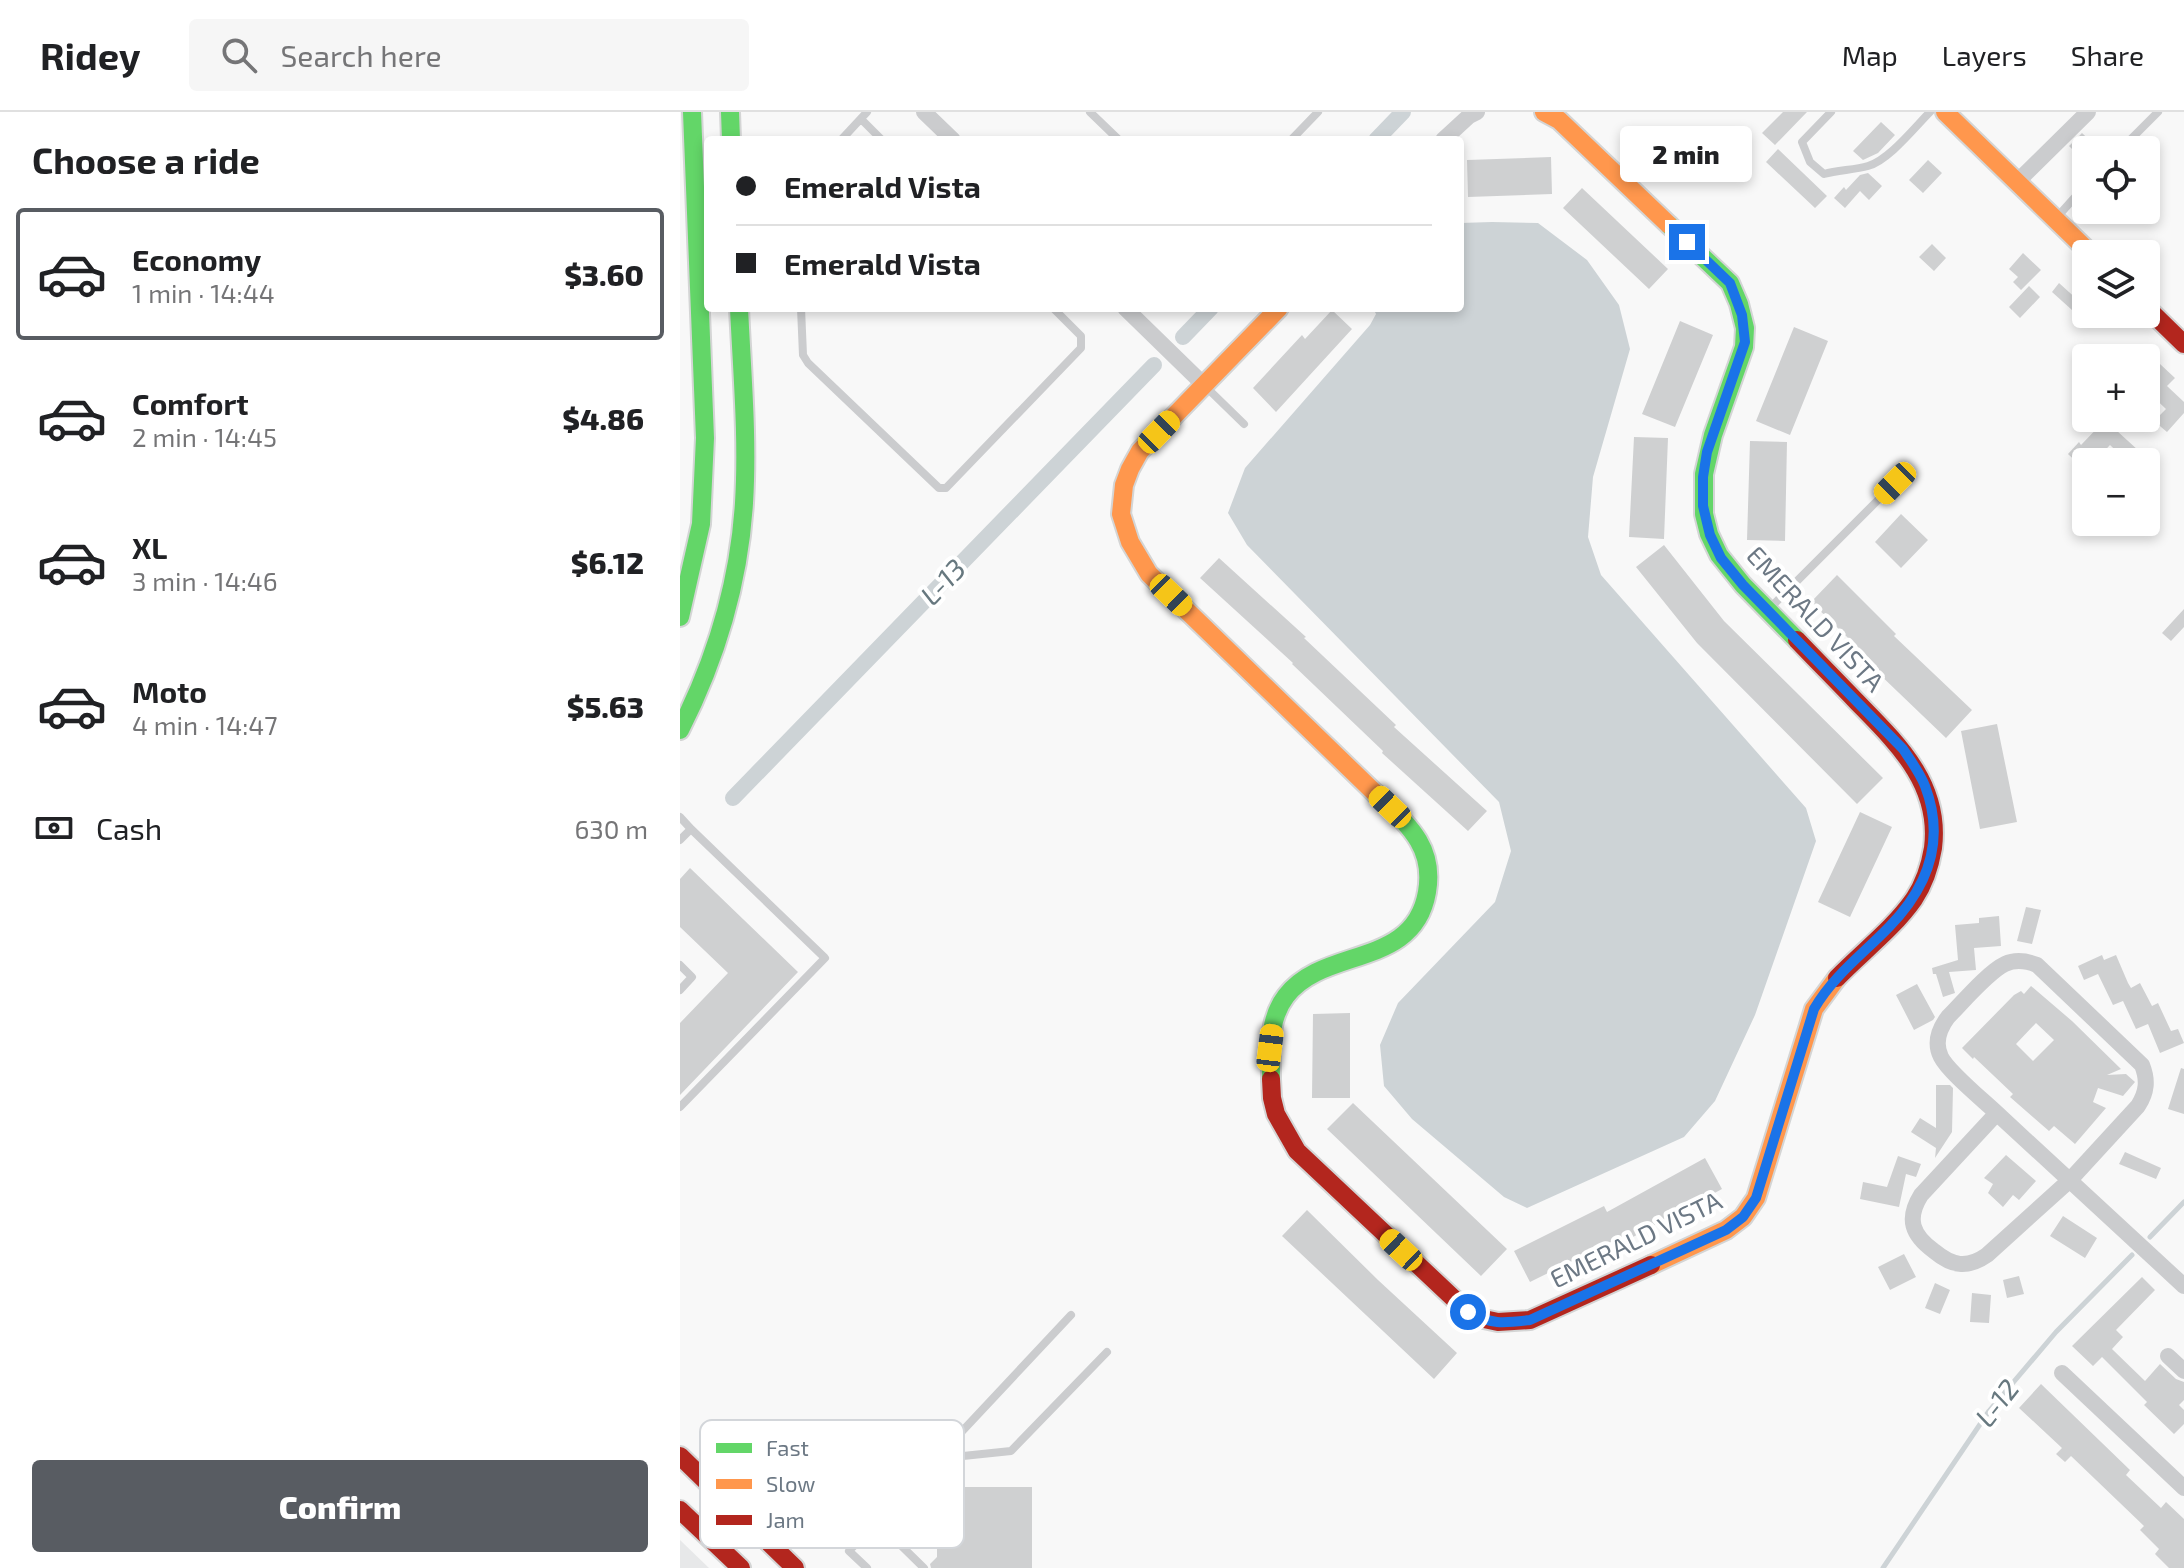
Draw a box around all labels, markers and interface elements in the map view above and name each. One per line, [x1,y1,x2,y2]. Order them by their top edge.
search box [189,19,749,91]
text: Ridey [40,32,141,78]
icon: search [217,33,261,77]
text: Search here [281,37,442,73]
text: Map [1842,38,1898,72]
text: Layers [1942,38,2027,72]
text: Share [2071,38,2144,72]
callout: 2 min [1621,126,1753,182]
map controls [2072,136,2160,536]
button: locate [2072,136,2160,224]
text: Choose a ride [32,138,260,181]
text: 2 min [1652,138,1720,169]
text: Emerald Vista [784,168,981,204]
route end [1669,224,1705,260]
icon: car [36,238,108,310]
button: layers [2072,240,2160,328]
text: Economy [132,241,261,277]
text: Emerald Vista [784,245,981,281]
text: $3.60 [564,256,644,292]
text: 1 min · 14:44 [132,277,275,308]
button: + [2072,344,2160,432]
icon: car [36,382,108,454]
text: Comfort [132,385,249,421]
text: $4.86 [562,400,644,436]
car [1134,406,1184,458]
text: 2 min · 14:45 [132,421,277,452]
button: − [2072,448,2160,536]
car [1870,458,1920,508]
icon: car [36,526,108,598]
text: XL [132,529,167,565]
street label: EMERALD VISTA [1741,539,1891,697]
text: $6.12 [571,544,644,580]
water label: L-13 [912,551,972,611]
text: 3 min · 14:46 [132,565,278,596]
car [1145,570,1197,620]
icon: car [36,670,108,742]
text: Moto [132,673,207,709]
text: $5.63 [567,688,644,724]
text: 4 min · 14:47 [132,709,278,740]
car [1364,782,1416,832]
icon: cash [32,806,76,850]
text: Cash [96,810,162,846]
text: 630 m [574,813,648,844]
car [1255,1023,1285,1073]
street label: EMERALD VISTA [1545,1184,1726,1294]
car [1375,1225,1427,1275]
route start [1450,1294,1486,1330]
water label: L-12 [1967,1372,2025,1433]
legend [700,1420,964,1548]
text: Fast [766,1434,809,1460]
button: Confirm [32,1460,648,1552]
text: Slow [766,1470,815,1496]
text: Jam [766,1506,805,1532]

